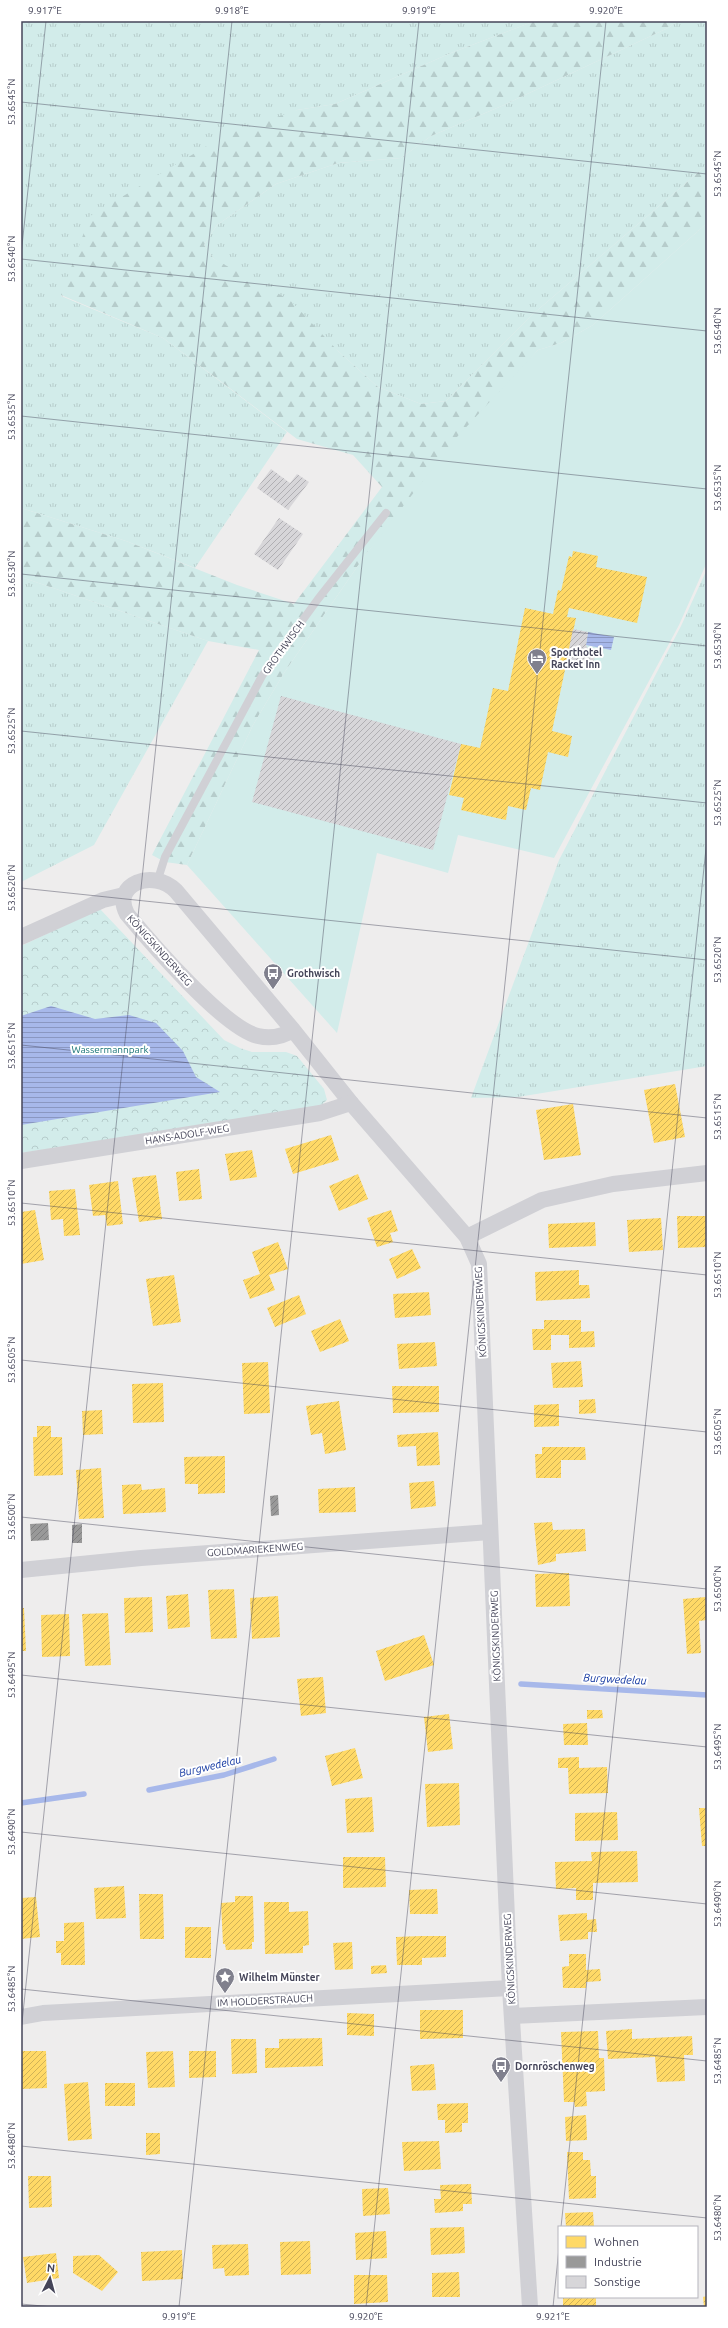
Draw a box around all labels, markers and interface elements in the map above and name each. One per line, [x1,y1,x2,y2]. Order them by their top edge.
text: 9.917°E [28,5,62,16]
text: 9.918°E [215,5,249,16]
text: 9.919°E [402,5,436,16]
text: 9.920°E [589,5,623,16]
text: 53.6545°N [6,79,17,125]
text: 53.6545°N [712,151,723,197]
text: 53.6540°N [6,236,17,282]
text: 53.6540°N [712,308,723,354]
text: 53.6535°N [6,394,17,440]
text: 53.6535°N [712,465,723,511]
text: 53.6530°N [6,551,17,597]
street label: GROTHWISCH [260,619,306,676]
text: 53.6530°N [712,623,723,669]
hotel icon: Sporthotel Racket Inn [526,647,548,675]
place label: Sporthotel Racket Inn [551,647,602,670]
text: 53.6525°N [6,708,17,754]
text: 53.6525°N [712,780,723,826]
text: 53.6520°N [6,865,17,911]
street label: KÖNIGSKINDERWEG [125,913,194,988]
text: 53.6520°N [712,937,723,983]
bus stop icon: Grothwisch [262,962,284,990]
place label: Grothwisch [287,968,340,979]
text: 53.6515°N [6,1023,17,1069]
park label: Wassermannpark [71,1044,149,1055]
text: 53.6515°N [712,1094,723,1140]
street label: HANS-ADOLF-WEG [144,1122,230,1147]
text: 53.6510°N [6,1180,17,1226]
text: 53.6510°N [712,1252,723,1298]
street label: KÖNIGSKINDERWEG [473,1266,488,1358]
text: 53.6505°N [6,1337,17,1383]
text: 53.6505°N [712,1409,723,1455]
text: 53.6500°N [6,1494,17,1540]
street label: GOLDMARIEKENWEG [207,1541,303,1558]
text: 53.6500°N [712,1566,723,1612]
street label: KÖNIGSKINDERWEG [488,1590,503,1682]
text: 53.6495°N [6,1652,17,1698]
water label: Burgwedelau [583,1671,647,1687]
text: 53.6495°N [712,1724,723,1770]
water label: Burgwedelau [178,1753,242,1779]
text: 53.6490°N [6,1809,17,1855]
text: 53.6490°N [712,1881,723,1927]
street label: KÖNIGSKINDERWEG [502,1913,517,2005]
text: 53.6485°N [6,1966,17,2012]
place icon: Wilhelm Münster [214,1966,236,1994]
place label: Wilhelm Münster [239,1972,320,1983]
street label: IM HOLDERSTRAUCH [217,1992,313,2009]
text: 53.6485°N [712,2038,723,2084]
bus stop icon: Dornröschenweg [490,2055,512,2083]
place label: Dornröschenweg [515,2061,595,2072]
text: 53.6480°N [6,2123,17,2169]
text: 53.6480°N [712,2195,723,2241]
legend [558,2226,698,2298]
text: Wohnen [594,2235,639,2248]
text: Industrie [594,2255,642,2268]
north arrow [30,2258,70,2298]
text: N [46,2262,56,2274]
text: Sonstige [594,2275,641,2288]
text: 9.919°E [162,2311,196,2322]
text: 9.920°E [349,2311,383,2322]
text: 9.921°E [536,2311,570,2322]

